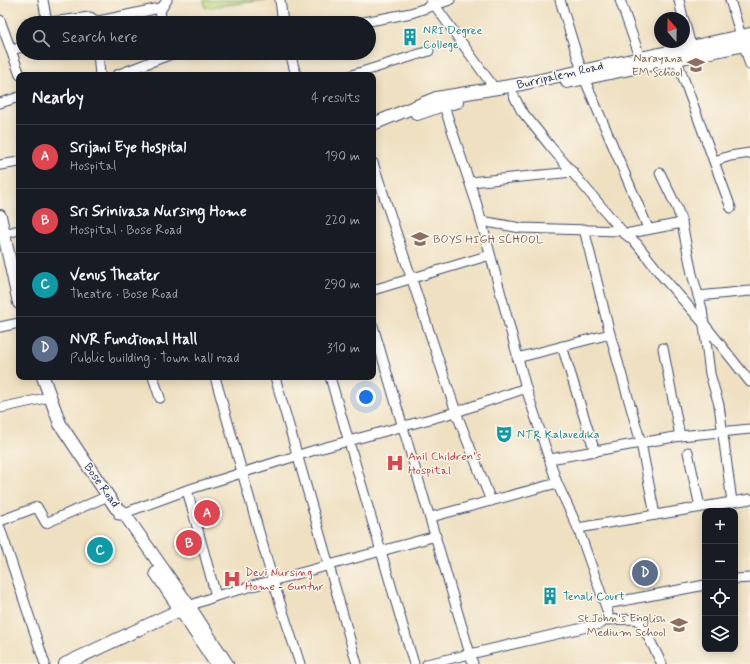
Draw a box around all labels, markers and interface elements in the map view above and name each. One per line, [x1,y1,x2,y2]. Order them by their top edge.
north arrow [654,12,690,48]
search box [16,16,376,60]
place label: NRI Degree College [423,23,482,53]
icon: search [30,27,52,49]
building icon: NRI Degree College [400,27,420,47]
text: Search here [62,28,138,48]
place label: Narayana EM School [632,51,683,81]
school or university icon: Narayana EM School [686,55,706,75]
street label: Burripalem Road [515,58,605,94]
text: Nearby [32,87,84,109]
text: 4 results [311,90,360,107]
text: Srijani Eye Hospital [70,138,186,158]
text: A [41,148,49,165]
text: 190 m [325,148,360,165]
text: Hospital [70,158,116,175]
text: Sri Srinivasa Nursing Home [70,202,247,222]
text: B [41,212,49,229]
text: 220 m [325,212,360,229]
text: Hospital · Bose Road [70,222,182,239]
school or university icon: BOYS HIGH SCHOOL [410,229,430,249]
place label: BOYS HIGH SCHOOL [433,232,544,248]
text: Venus Theater [70,266,160,286]
text: C [40,276,50,293]
text: 290 m [324,276,360,293]
text: Theatre · Bose Road [70,286,178,303]
text: NVR Functional Hall [70,330,197,350]
text: D [41,340,49,357]
text: 310 m [327,340,360,357]
text: Public building · Town hall road [70,350,240,367]
your location [356,387,376,407]
theatre icon: NTR Kalavedika [494,424,514,444]
place label: NTR Kalavedika [517,427,600,443]
place label: Anil Children's Hospital [408,449,482,479]
hospital icon: Anil Children's Hospital [385,453,405,473]
street label: Bose Road [80,460,123,511]
pin: A [194,498,220,528]
map controls [702,508,738,652]
button: + [702,508,738,544]
pin: B [176,528,202,558]
pin: C [87,535,113,565]
button: − [702,544,738,580]
pin: D [632,558,658,588]
place label: Devi Nursing Home - Guntur [245,565,324,595]
hospital icon: Devi Nursing Home - Guntur [222,569,242,589]
button: locate [702,580,738,616]
building icon: Tenali Court [540,586,560,606]
place label: Tenali Court [563,589,625,605]
place label: St.John's English Medium School [578,611,666,641]
school or university icon: St.John's English Medium School [669,615,689,635]
button: layers [702,616,738,652]

